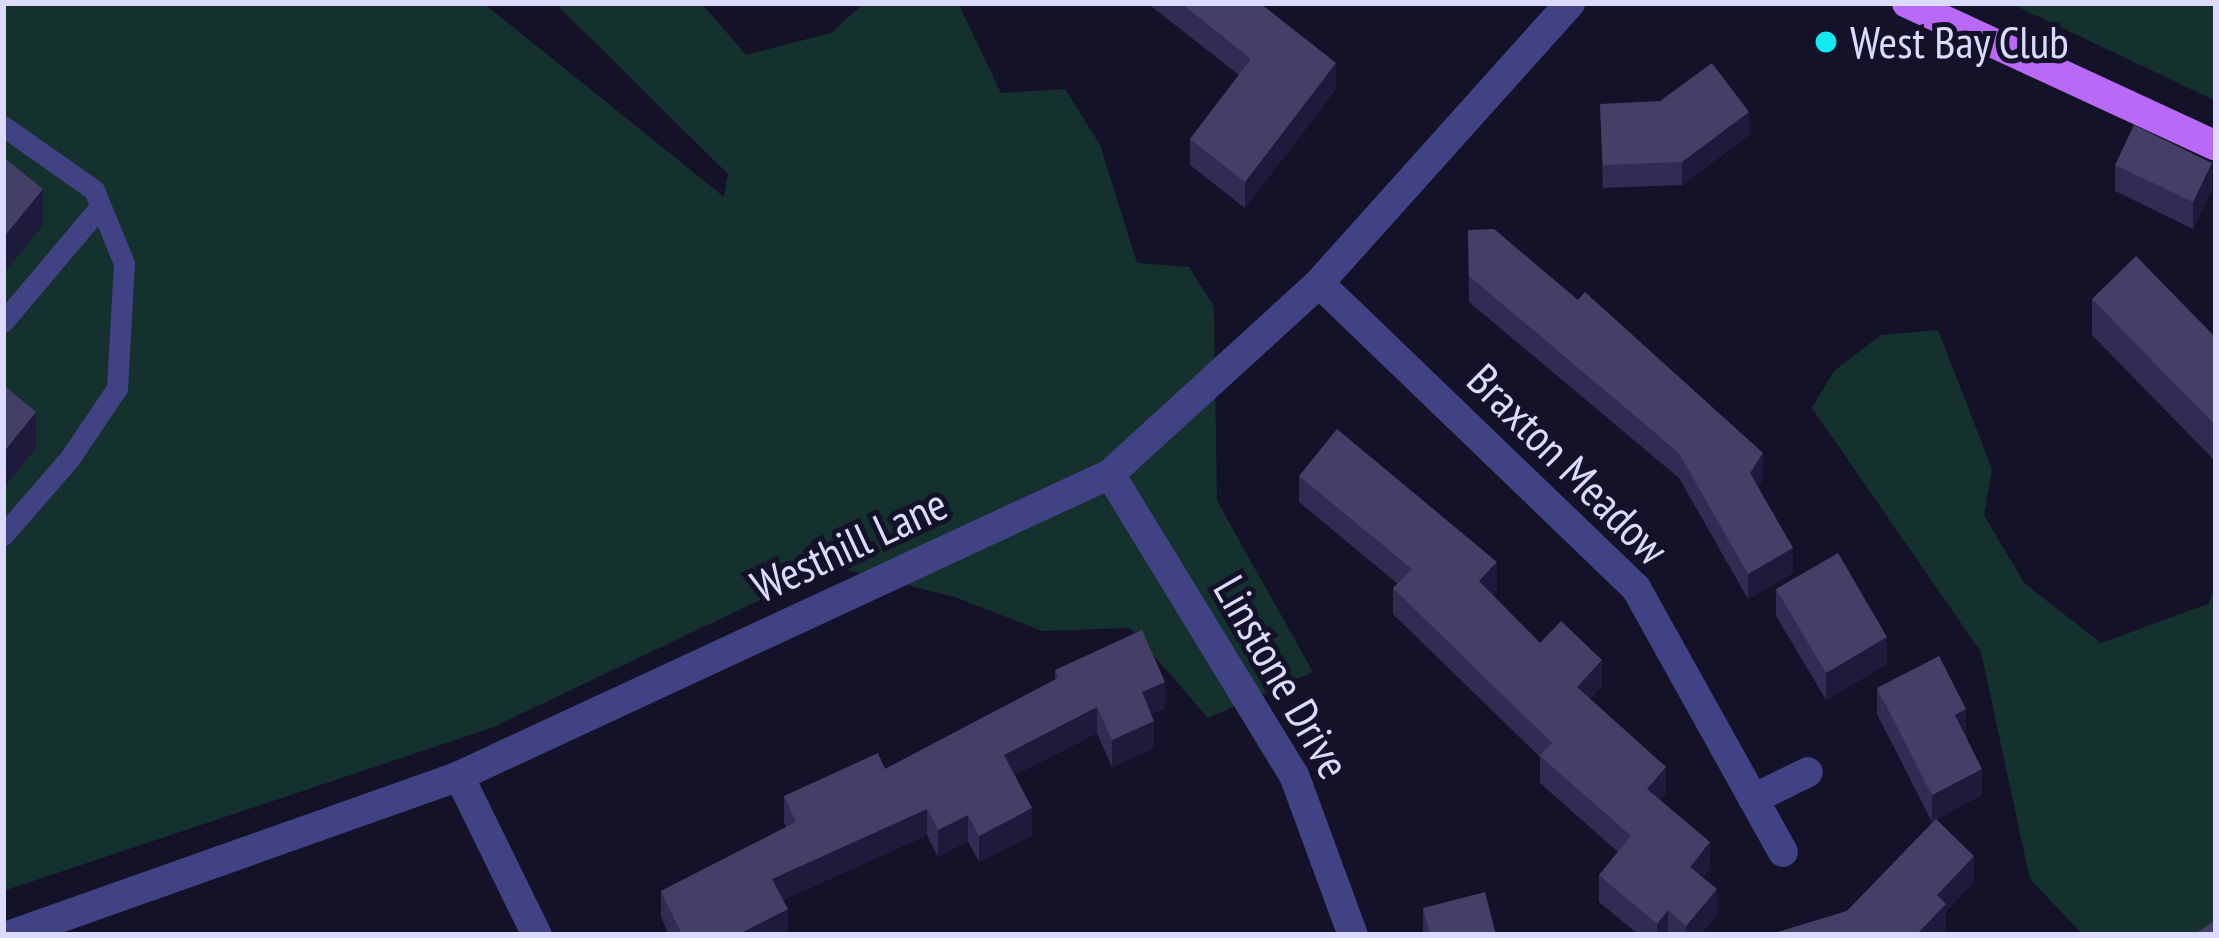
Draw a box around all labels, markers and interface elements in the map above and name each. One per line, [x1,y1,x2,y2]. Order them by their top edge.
place label: West Bay Club [1850,15,2070,69]
marker: West Bay Club [1813,29,1839,55]
street label: Braxton Meadow [1457,353,1679,575]
street label: Westhill Lane [743,476,955,614]
street label: Linstone Drive [1202,566,1362,788]

